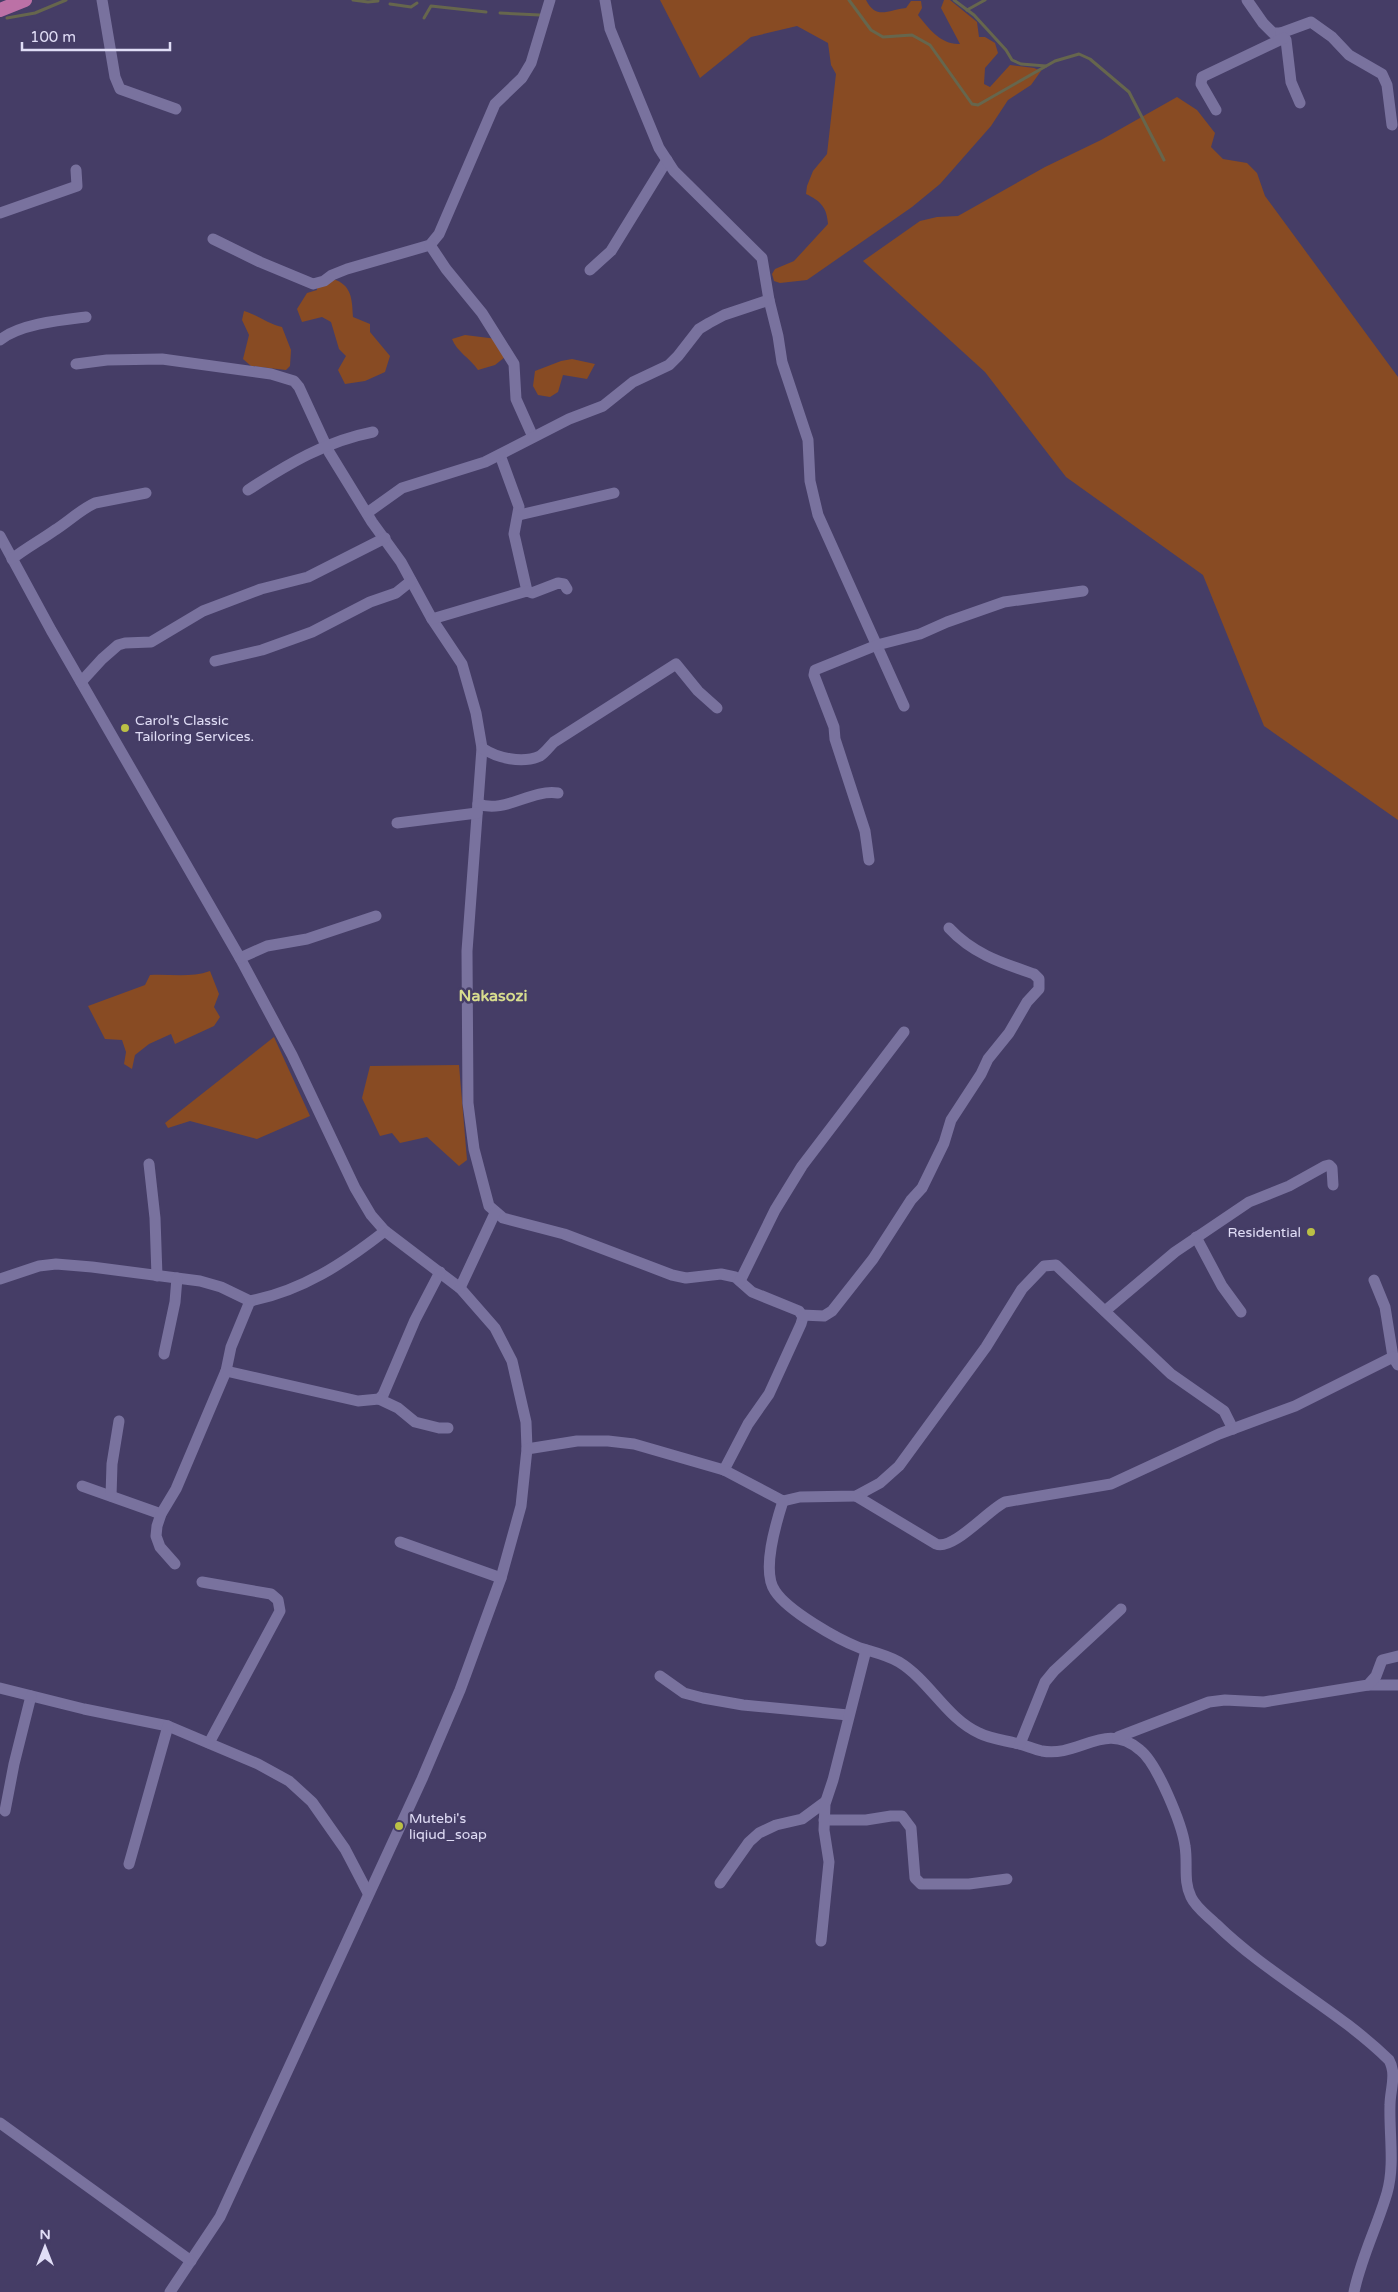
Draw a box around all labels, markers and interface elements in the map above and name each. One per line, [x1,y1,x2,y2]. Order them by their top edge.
scale bar [22,20,170,52]
text: 100 m [30,28,76,46]
place label: Carol's Classic Tailoring Services. [135,712,254,745]
marker: Carol's Classic Tailoring Services. [119,722,131,734]
district label: Nakasozi [459,986,527,1006]
place label: Residential [1228,1224,1301,1241]
marker: Residential [1305,1226,1317,1238]
place label: Mutebi's liqiud_soap [409,1810,487,1843]
marker: Mutebi's liqiud_soap [393,1820,405,1832]
north arrow [20,2222,70,2272]
text: N [39,2226,51,2243]

